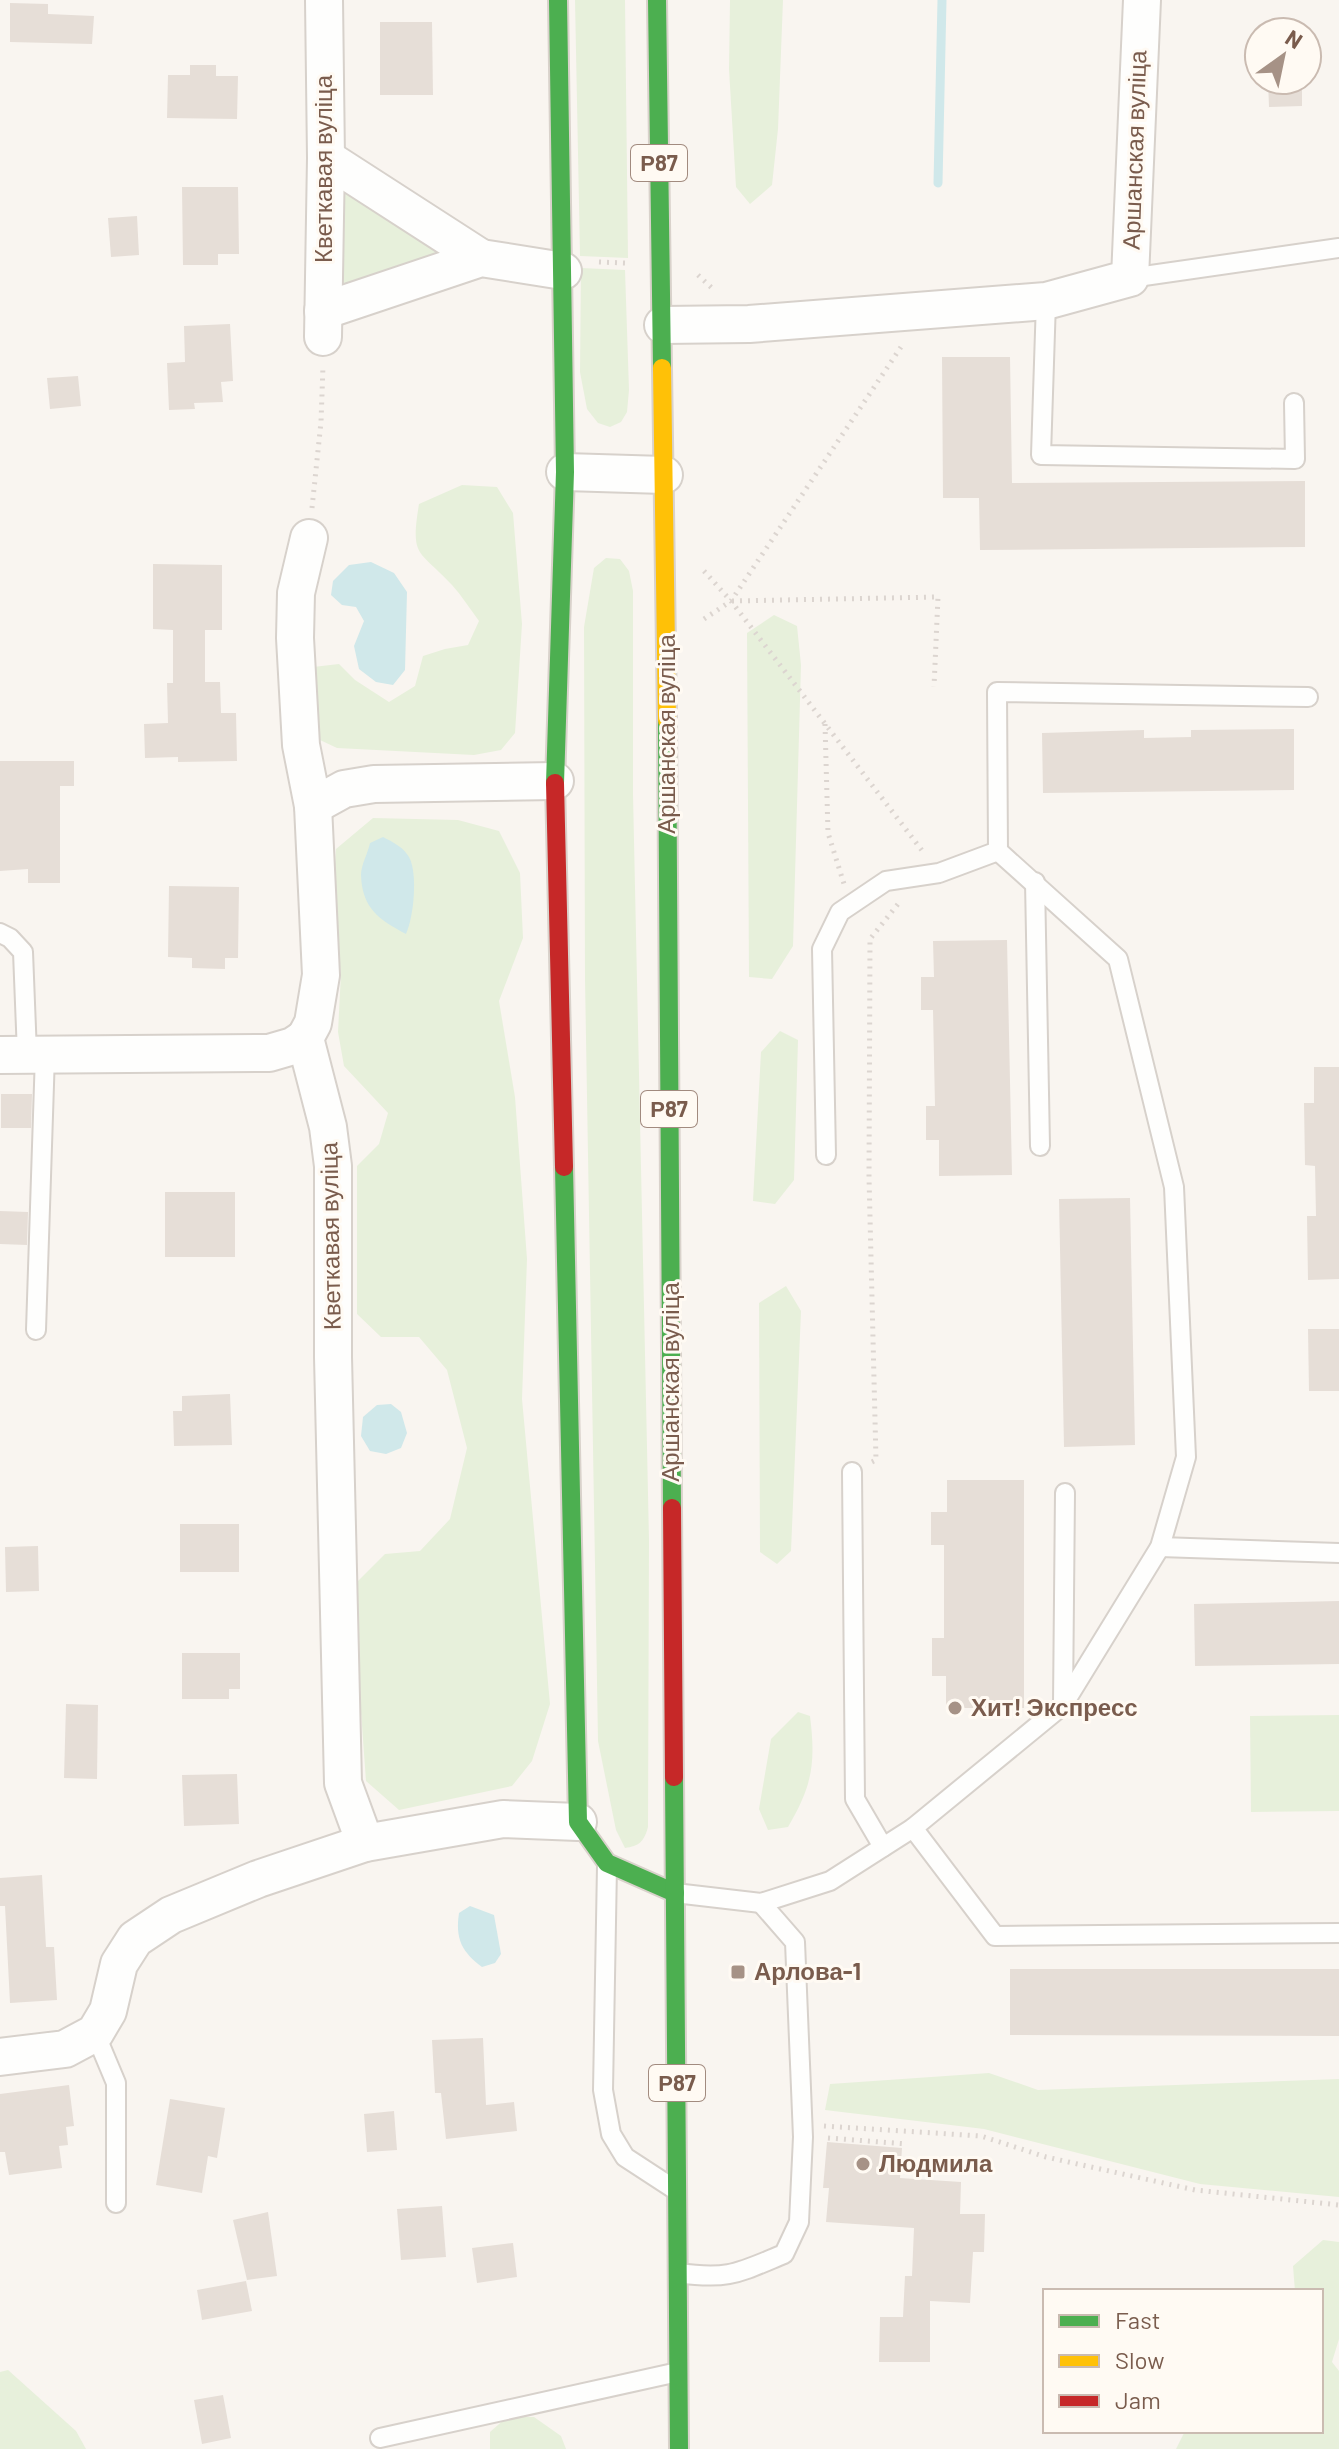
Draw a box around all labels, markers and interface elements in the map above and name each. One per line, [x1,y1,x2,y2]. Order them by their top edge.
north arrow [1243,16,1323,96]
text: N [1281,23,1308,53]
street label: Аршанская вуліца [1116,49,1151,250]
street label: Кветкавая вуліца [308,74,337,263]
road number: Р87 [631,145,687,181]
street label: Аршанская вуліца [651,634,680,834]
road number: Р87 [641,1091,697,1127]
street label: Кветкавая вуліца [313,1141,346,1330]
street label: Аршанская вуліца [655,1282,684,1482]
place label: Хит! Экспресс [971,1692,1138,1721]
marker: Хит! Экспресс [946,1699,964,1717]
place label: Арлова-1 [754,1956,861,1985]
marker: Арлова-1 [729,1963,747,1981]
road number: Р87 [649,2065,705,2101]
place label: Людмила [879,2148,993,2177]
marker: Людмила [854,2155,872,2173]
legend [1043,2289,1323,2433]
text: Fast [1115,2305,1160,2334]
text: Slow [1115,2345,1164,2374]
text: Jam [1115,2385,1161,2414]

